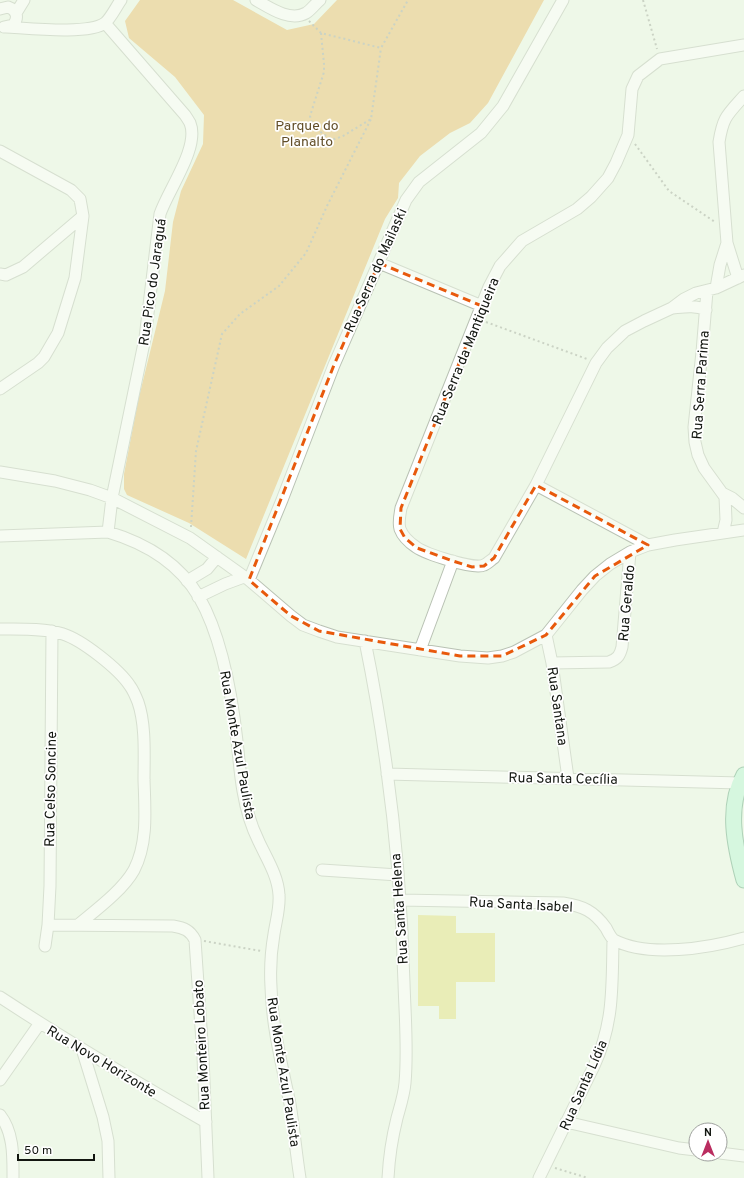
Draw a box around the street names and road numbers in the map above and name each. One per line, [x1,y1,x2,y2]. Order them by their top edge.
street label: Rua Serra do Mailaski [341,206,411,335]
street label: Rua Pico do Jaraguá [136,217,171,347]
street label: Rua Serra da Mantiqueira [429,275,504,428]
street label: Rua Serra Parima [689,330,714,440]
street label: Rua Geraldo [616,564,639,642]
street label: Rua Santana [543,666,570,747]
street label: Rua Monte Azul Paulista [215,669,258,821]
street label: Rua Celso Soncine [42,731,61,847]
street label: Rua Santa Cecília [508,770,618,789]
street label: Rua Santa Helena [388,853,413,965]
street label: Rua Santa Isabel [469,894,573,917]
street label: Rua Monteiro Lobato [191,979,214,1111]
street label: Rua Monte Azul Paulista [262,996,303,1148]
street label: Rua Novo Horizonte [43,1023,159,1102]
street label: Rua Santa Lídia [557,1038,612,1134]

